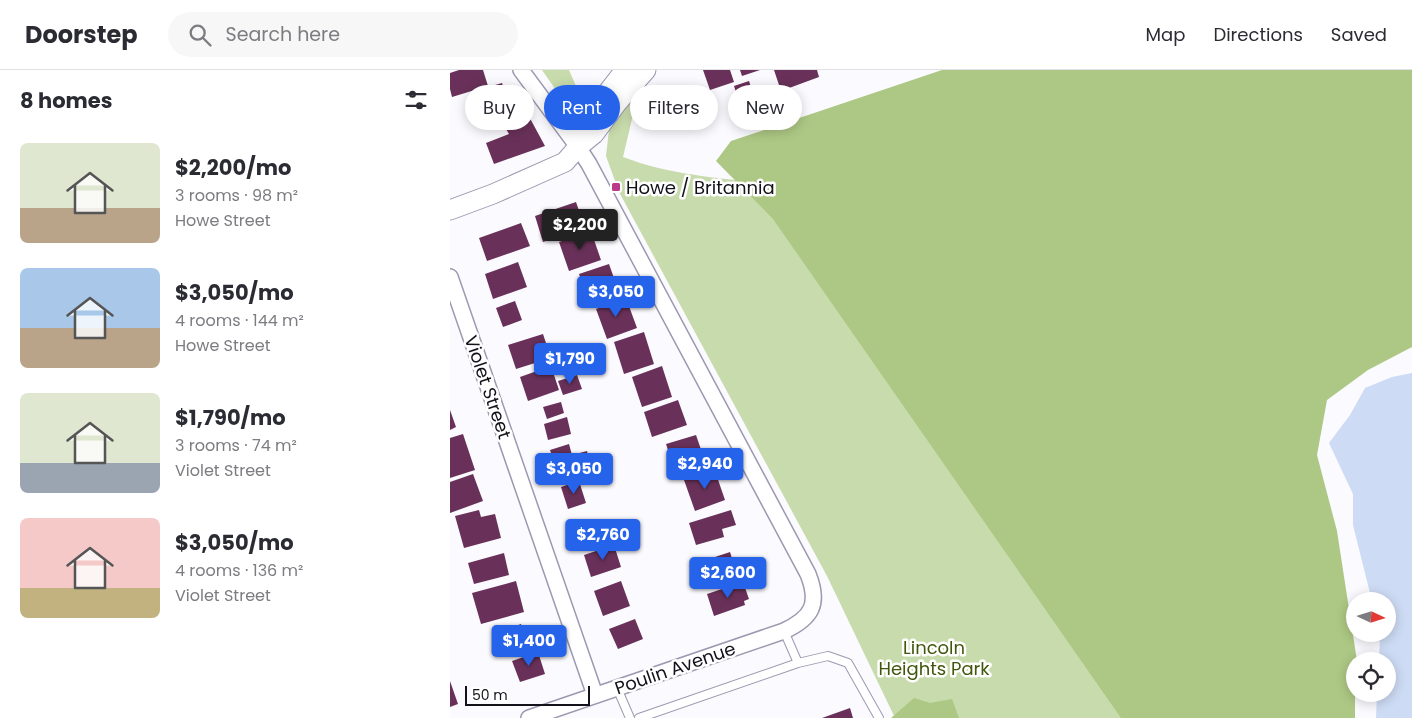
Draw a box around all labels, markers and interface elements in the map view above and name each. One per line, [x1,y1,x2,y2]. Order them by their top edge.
search box [168,12,518,57]
text: Doorstep [25,18,138,51]
icon: search [186,21,214,49]
text: Search here [226,21,340,48]
text: Map [1146,22,1185,47]
text: Directions [1213,22,1303,47]
text: Saved [1331,22,1387,47]
chip: Buy [465,85,534,130]
chip: Rent [544,85,620,130]
chip: Filters [630,85,718,130]
chip: New [728,85,802,130]
text: 8 homes [20,86,112,115]
icon: filters [402,86,430,114]
text: $2,200/mo [175,153,291,182]
icon: home [60,163,120,223]
place label: Howe / Britannia [626,175,775,200]
marker: Howe / Britannia [610,181,622,193]
text: 3 rooms · 98 m² [175,184,298,207]
pin: $2,200 [539,208,621,251]
text: Howe Street [175,209,270,232]
text: $2,200 [553,213,607,236]
pin: $3,050 [575,276,657,318]
text: $3,050/mo [175,278,294,307]
text: $3,050 [588,280,644,303]
icon: home [60,288,120,348]
text: 4 rooms · 144 m² [175,309,304,332]
street label: Violet Street [459,332,517,442]
text: Howe Street [175,334,270,357]
pin: $1,790 [529,342,611,385]
text: $1,790 [545,347,595,370]
text: $1,790/mo [175,403,286,432]
icon: home [60,413,120,473]
text: 3 rooms · 74 m² [175,434,297,457]
pin: $2,940 [664,448,746,490]
pin: $3,050 [533,452,615,495]
text: $2,940 [677,452,733,475]
text: $3,050 [546,457,602,480]
text: Violet Street [175,459,271,482]
pin: $2,760 [562,518,644,561]
text: $2,760 [576,523,630,546]
text: $3,050/mo [175,528,294,557]
icon: home [60,538,120,598]
pin: $2,600 [687,556,769,599]
text: 4 rooms · 136 m² [175,559,303,582]
text: $2,600 [700,561,756,584]
text: Violet Street [175,584,271,607]
north arrow [1346,592,1396,642]
map controls [1346,592,1396,702]
pin: $1,400 [488,624,570,667]
text: $1,400 [503,629,555,652]
park label: Lincoln Heights Park [878,635,990,681]
street label: Poulin Avenue [611,636,739,700]
button: locate [1346,652,1396,702]
scale bar [465,683,590,706]
text: 50 m [472,685,508,705]

